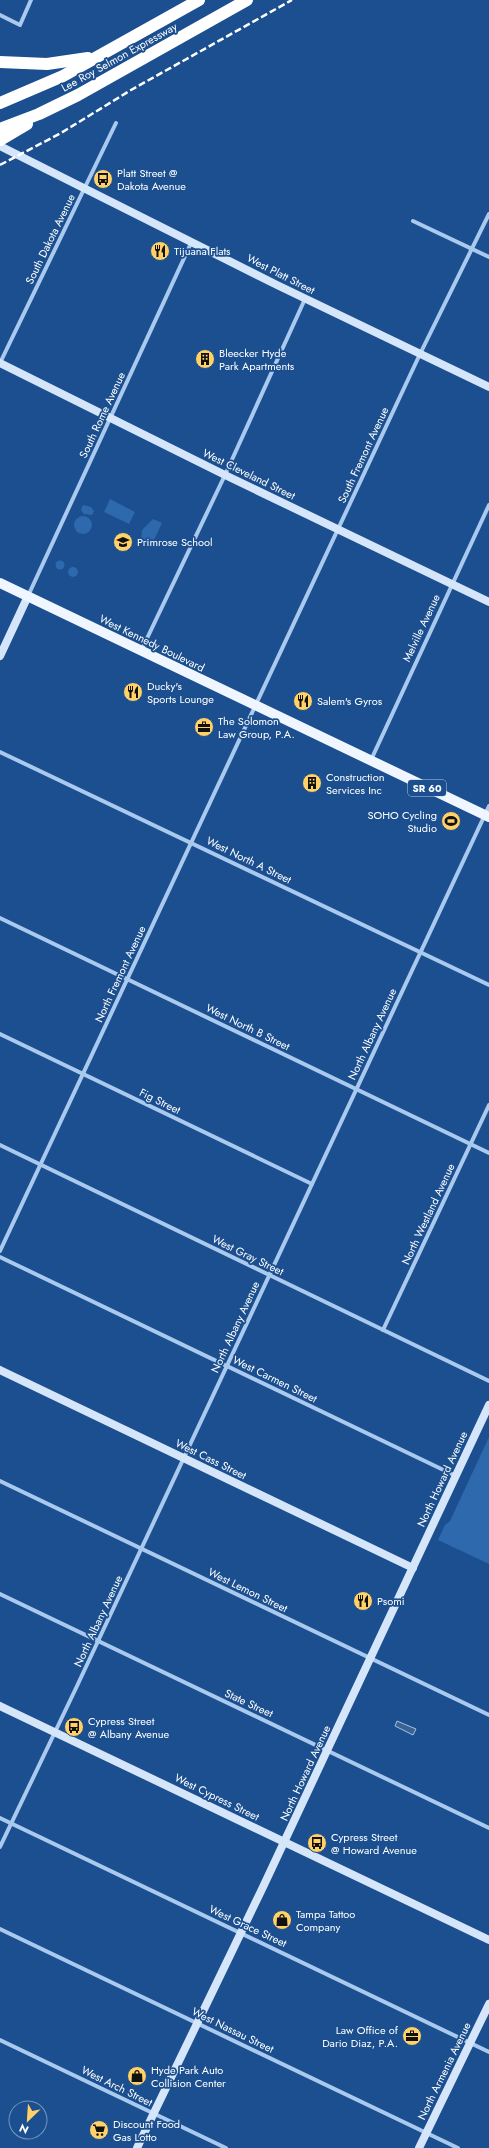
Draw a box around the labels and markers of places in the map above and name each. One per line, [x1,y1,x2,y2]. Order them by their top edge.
place label: Platt Street @ Dakota Avenue [117,165,186,194]
bus stop icon: Platt Street @ Dakota Avenue [92,168,114,190]
restaurant icon: Tijuana Flats [149,240,171,262]
place label: Tijuana Flats [174,243,231,259]
place label: Bleecker Hyde Park Apartments [219,345,295,374]
building icon: Bleecker Hyde Park Apartments [194,348,216,370]
school or university icon: Primrose School [112,531,134,553]
place label: Primrose School [137,534,213,550]
place label: Ducky's Sports Lounge [147,678,214,707]
restaurant icon: Ducky's Sports Lounge [122,681,144,703]
restaurant icon: Salem's Gyros [292,690,314,712]
place label: Salem's Gyros [317,693,383,709]
place label: The Solomon Law Group, P.A. [218,713,295,742]
office icon: The Solomon Law Group, P.A. [193,716,215,738]
place label: Construction Services Inc [326,769,384,798]
building icon: Construction Services Inc [301,772,323,794]
place label: SOHO Cycling Studio [368,807,437,836]
sports icon: SOHO Cycling Studio [440,810,462,832]
restaurant icon: Psomi [352,1590,374,1612]
place label: Psomi [377,1593,405,1609]
place label: Cypress Street @ Albany Avenue [88,1713,170,1742]
bus stop icon: Cypress Street @ Albany Avenue [63,1716,85,1738]
place label: Cypress Street @ Howard Avenue [331,1829,417,1858]
bus stop icon: Cypress Street @ Howard Avenue [306,1832,328,1854]
place label: Tampa Tattoo Company [296,1906,355,1935]
shop icon: Tampa Tattoo Company [271,1909,293,1931]
place label: Law Office of Dario Diaz, P.A. [322,2022,399,2051]
office icon: Law Office of Dario Diaz, P.A. [401,2025,423,2047]
place label: Hyde Park Auto Collision Center [151,2062,226,2091]
shop icon: Hyde Park Auto Collision Center [126,2065,148,2087]
place label: Discount Food Gas Lotto [113,2116,180,2145]
supermarket icon: Discount Food Gas Lotto [88,2119,110,2141]

